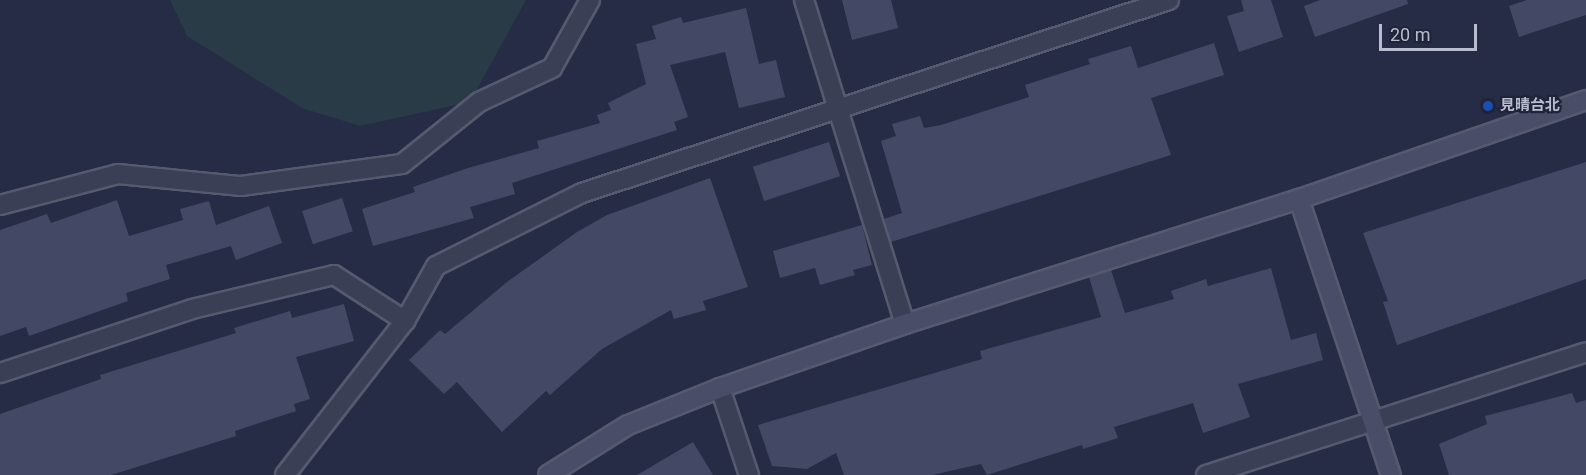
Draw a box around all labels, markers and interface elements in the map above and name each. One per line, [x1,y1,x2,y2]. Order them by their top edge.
scale bar [1382,12,1480,50]
text: 20 m [1390,24,1430,45]
place label: 見晴台北 [1500,97,1560,115]
marker: 見晴台北 [1481,99,1495,113]

